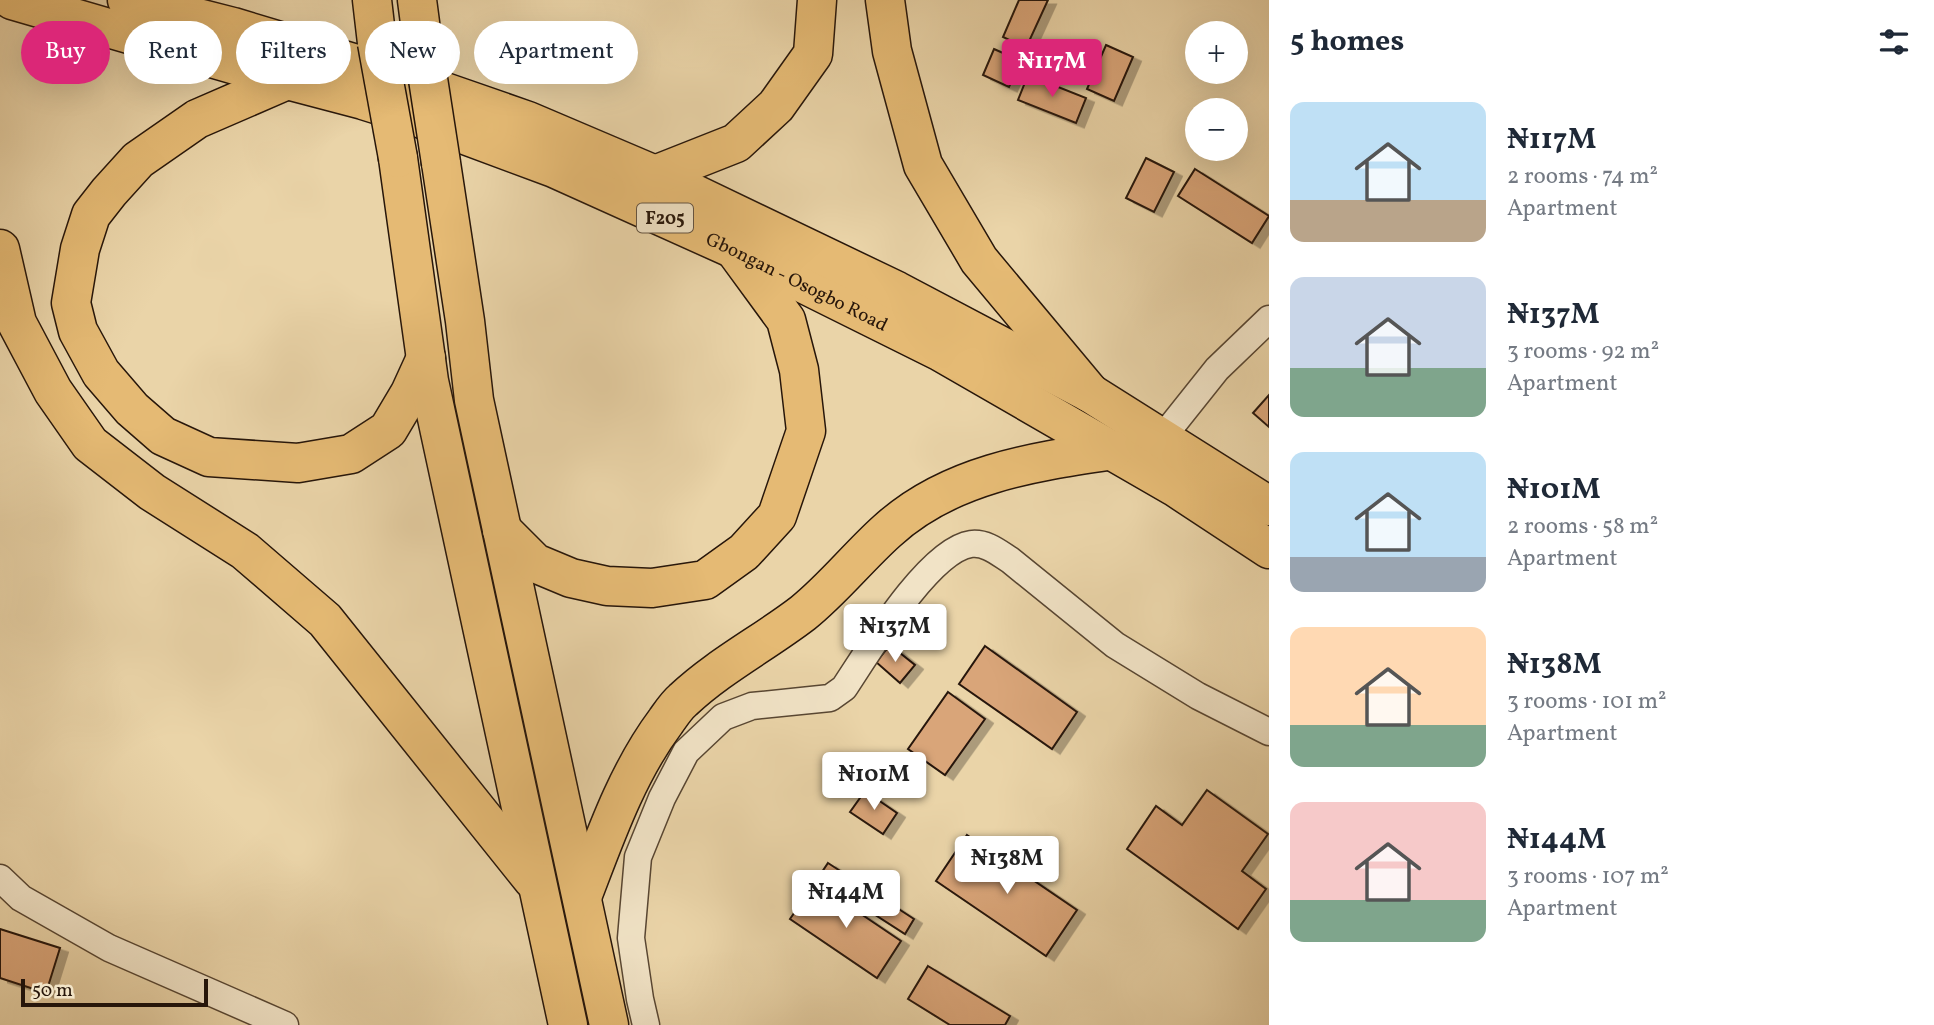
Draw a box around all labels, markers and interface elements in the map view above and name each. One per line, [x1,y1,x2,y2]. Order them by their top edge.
chip: Buy [21,21,110,84]
chip: Rent [124,21,222,84]
chip: Filters [236,21,351,84]
chip: New [365,21,460,84]
chip: Apartment [474,21,638,84]
map controls [1185,21,1248,161]
button: + [1185,21,1248,84]
text: 5 homes [1290,21,1404,63]
icon: filters [1875,23,1913,61]
pin: ₦117M [1003,40,1101,99]
text: ₦117M [1018,46,1086,78]
button: − [1185,98,1248,161]
text: ₦117M [1507,119,1596,161]
icon: home [1346,130,1430,214]
text: 2 rooms · 74 m² [1507,161,1658,193]
text: Apartment [1507,193,1618,225]
road number: F205 [637,204,693,232]
street label: Gbongan - Osogbo Road [701,227,892,339]
text: ₦137M [1507,294,1599,336]
icon: home [1346,305,1430,389]
text: 3 rooms · 92 m² [1507,336,1659,368]
text: Apartment [1507,368,1618,400]
text: ₦101M [1507,469,1600,511]
icon: home [1346,480,1430,564]
text: 2 rooms · 58 m² [1507,511,1658,543]
text: Apartment [1507,543,1618,575]
pin: ₦137M [846,604,944,664]
text: ₦137M [860,611,930,643]
text: ₦138M [1507,644,1601,686]
icon: home [1346,655,1430,739]
text: 3 rooms · 101 m² [1507,686,1667,718]
text: Apartment [1507,718,1618,750]
pin: ₦101M [825,752,923,812]
text: ₦101M [838,759,910,791]
text: ₦144M [1507,819,1606,861]
icon: home [1346,830,1430,914]
pin: ₦138M [958,836,1056,896]
text: ₦138M [971,843,1043,875]
text: 3 rooms · 107 m² [1507,861,1669,893]
pin: ₦144M [797,870,895,930]
text: ₦144M [808,877,884,909]
text: Apartment [1507,893,1618,925]
scale bar [21,976,208,1008]
text: 50 m [32,978,73,1004]

